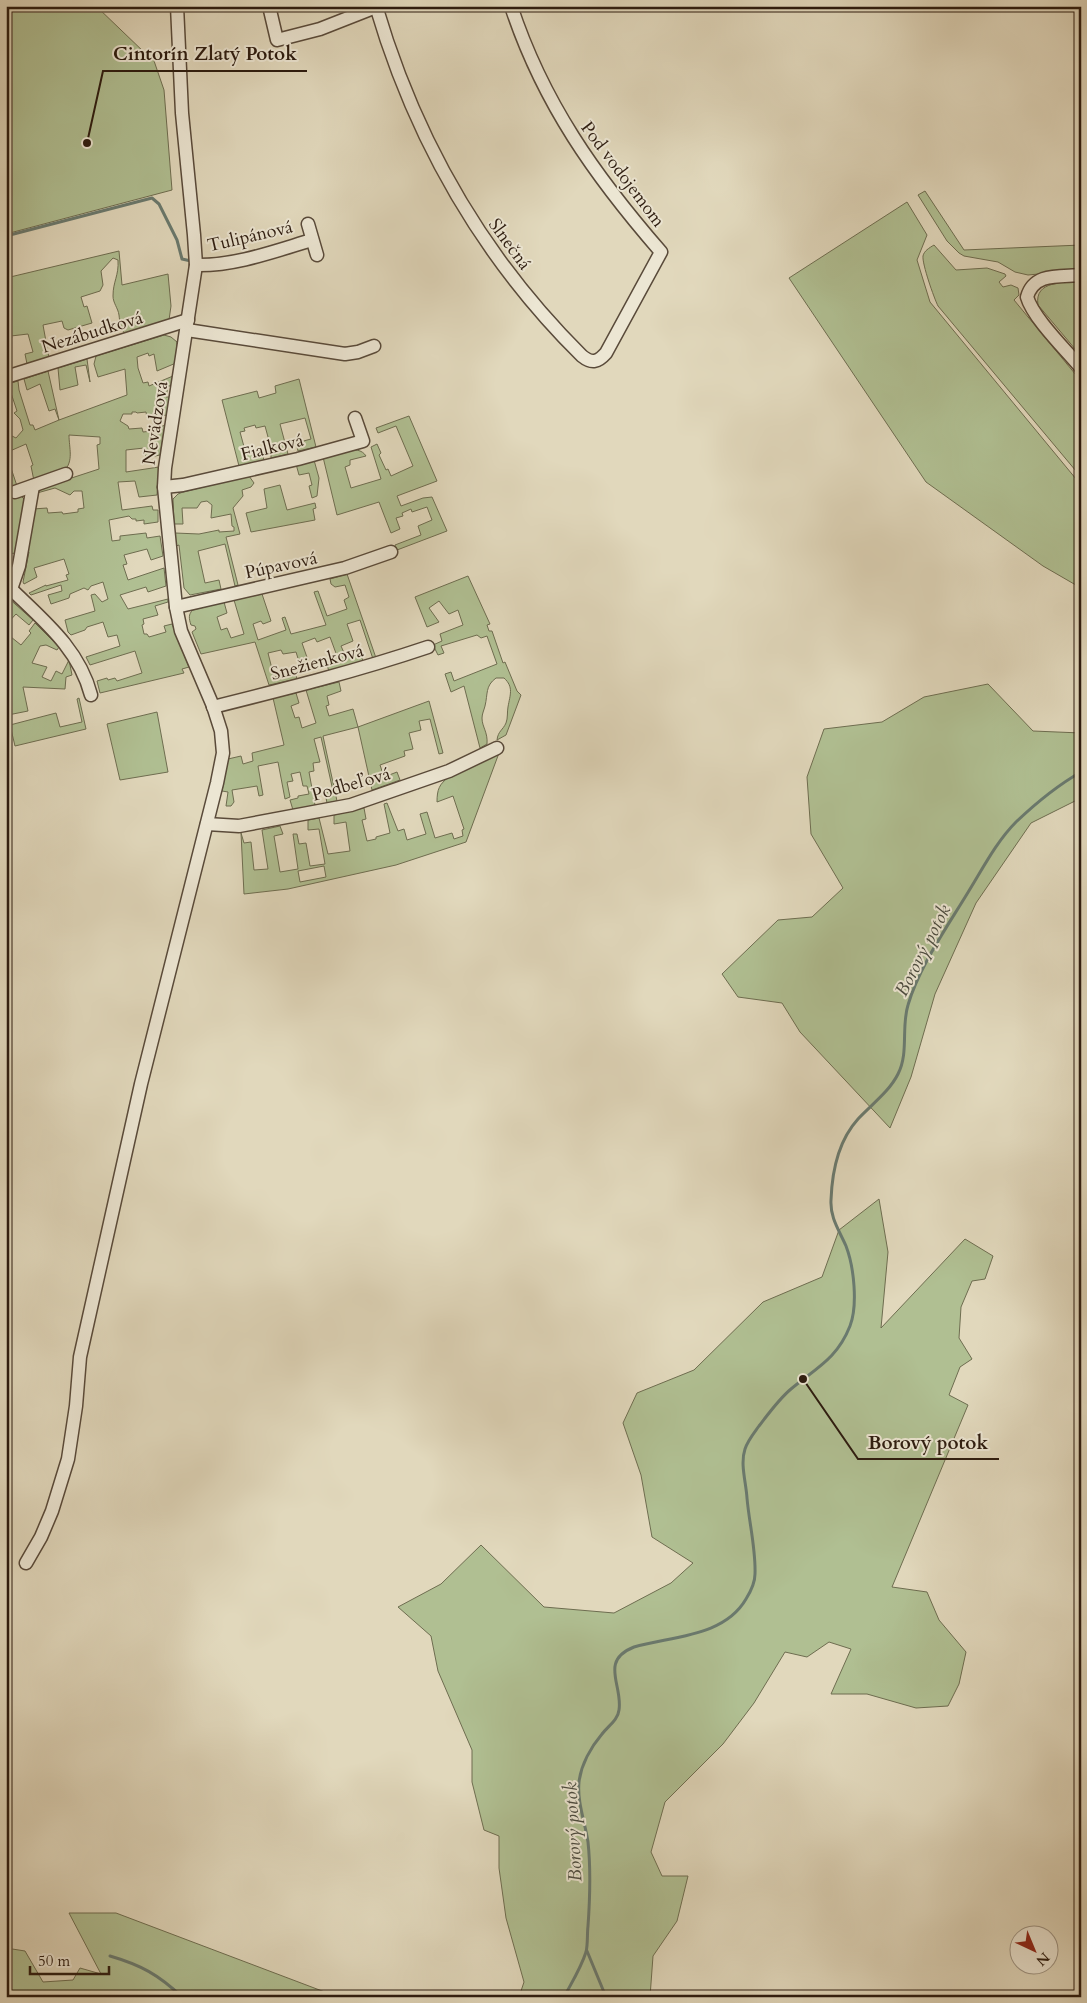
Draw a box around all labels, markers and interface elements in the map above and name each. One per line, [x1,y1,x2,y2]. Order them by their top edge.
callout: Cintorín Zlatý Potok [103,37,307,71]
text: Cintorín Zlatý Potok [113,41,297,67]
street label: Pod vodojemom [575,116,671,233]
street label: Slnečná [482,213,537,275]
street label: Tulipánová [205,214,295,258]
street label: Nezábudková [38,305,146,360]
street label: Nevädzová [137,379,175,467]
street label: Fialková [238,428,306,467]
street label: Púpavová [243,546,320,585]
street label: Snežienková [268,638,367,687]
street label: Podbeľová [309,761,394,808]
water label: Borový potok [889,899,957,1001]
callout: Borový potok [858,1425,999,1459]
text: Borový potok [868,1430,988,1456]
water label: Borový potok [557,1781,589,1883]
north arrow [1010,1926,1060,1976]
scale bar [30,1943,109,1975]
text: N [1032,1948,1054,1970]
text: 50 m [38,1951,70,1971]

